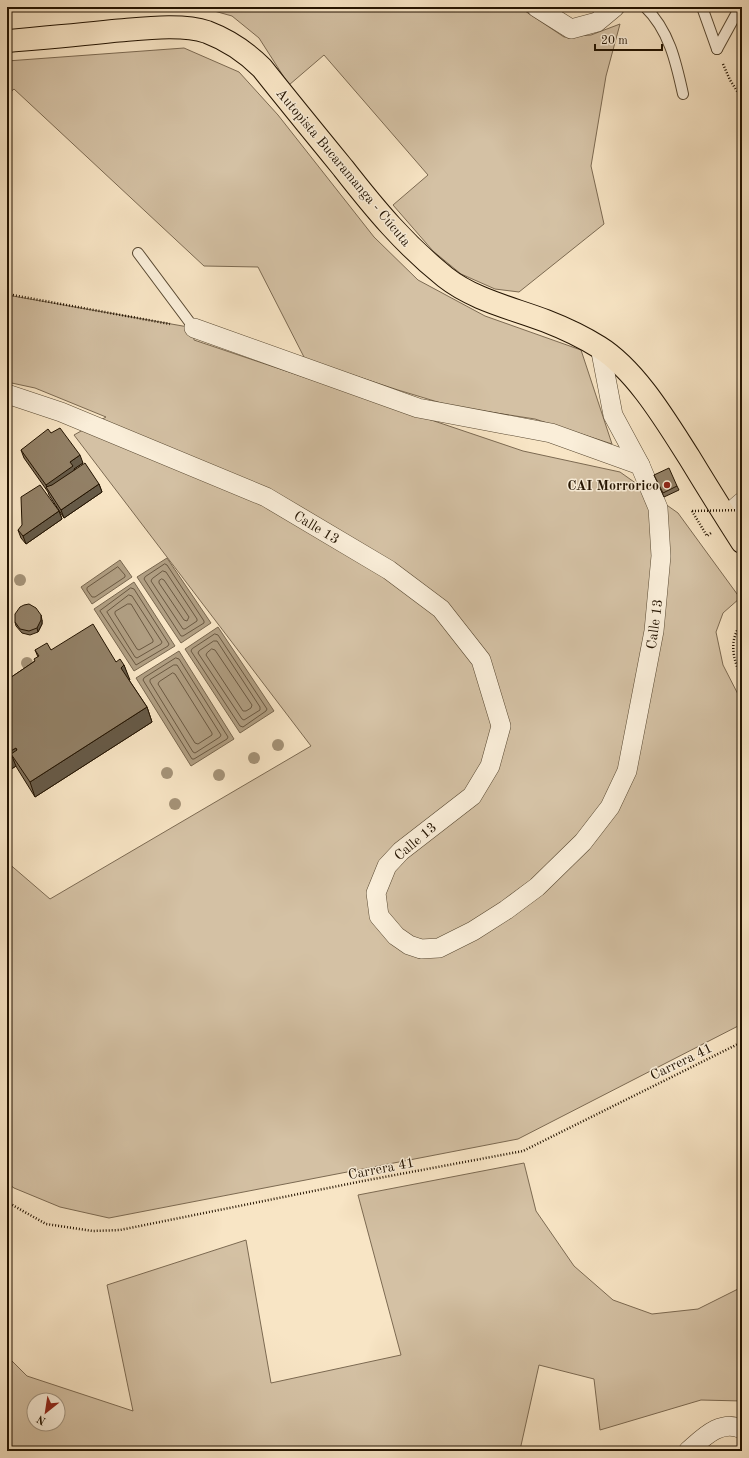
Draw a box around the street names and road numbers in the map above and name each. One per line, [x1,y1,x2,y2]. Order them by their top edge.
street label: Autopista Bucaramanga - Cúcuta [273,86,413,249]
street label: Calle 13 [291,509,342,547]
street label: Calle 13 [645,598,665,650]
street label: Calle 13 [392,820,439,863]
street label: Carrera 41 [648,1041,715,1083]
street label: Carrera 41 [347,1156,415,1182]

